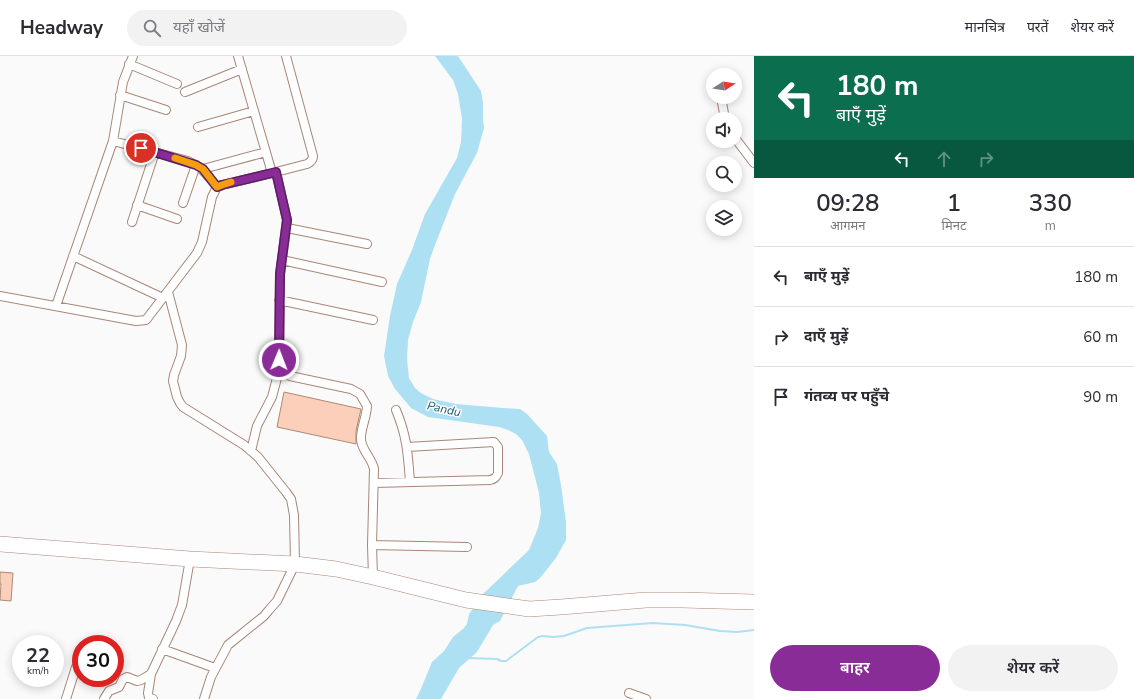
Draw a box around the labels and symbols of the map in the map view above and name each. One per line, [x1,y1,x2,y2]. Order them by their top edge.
north arrow [706,68,742,104]
pin [124,131,158,165]
position arrow [258,339,300,381]
water label: Pandu [426,398,463,420]
speed limit sign: 30 [72,635,124,687]

